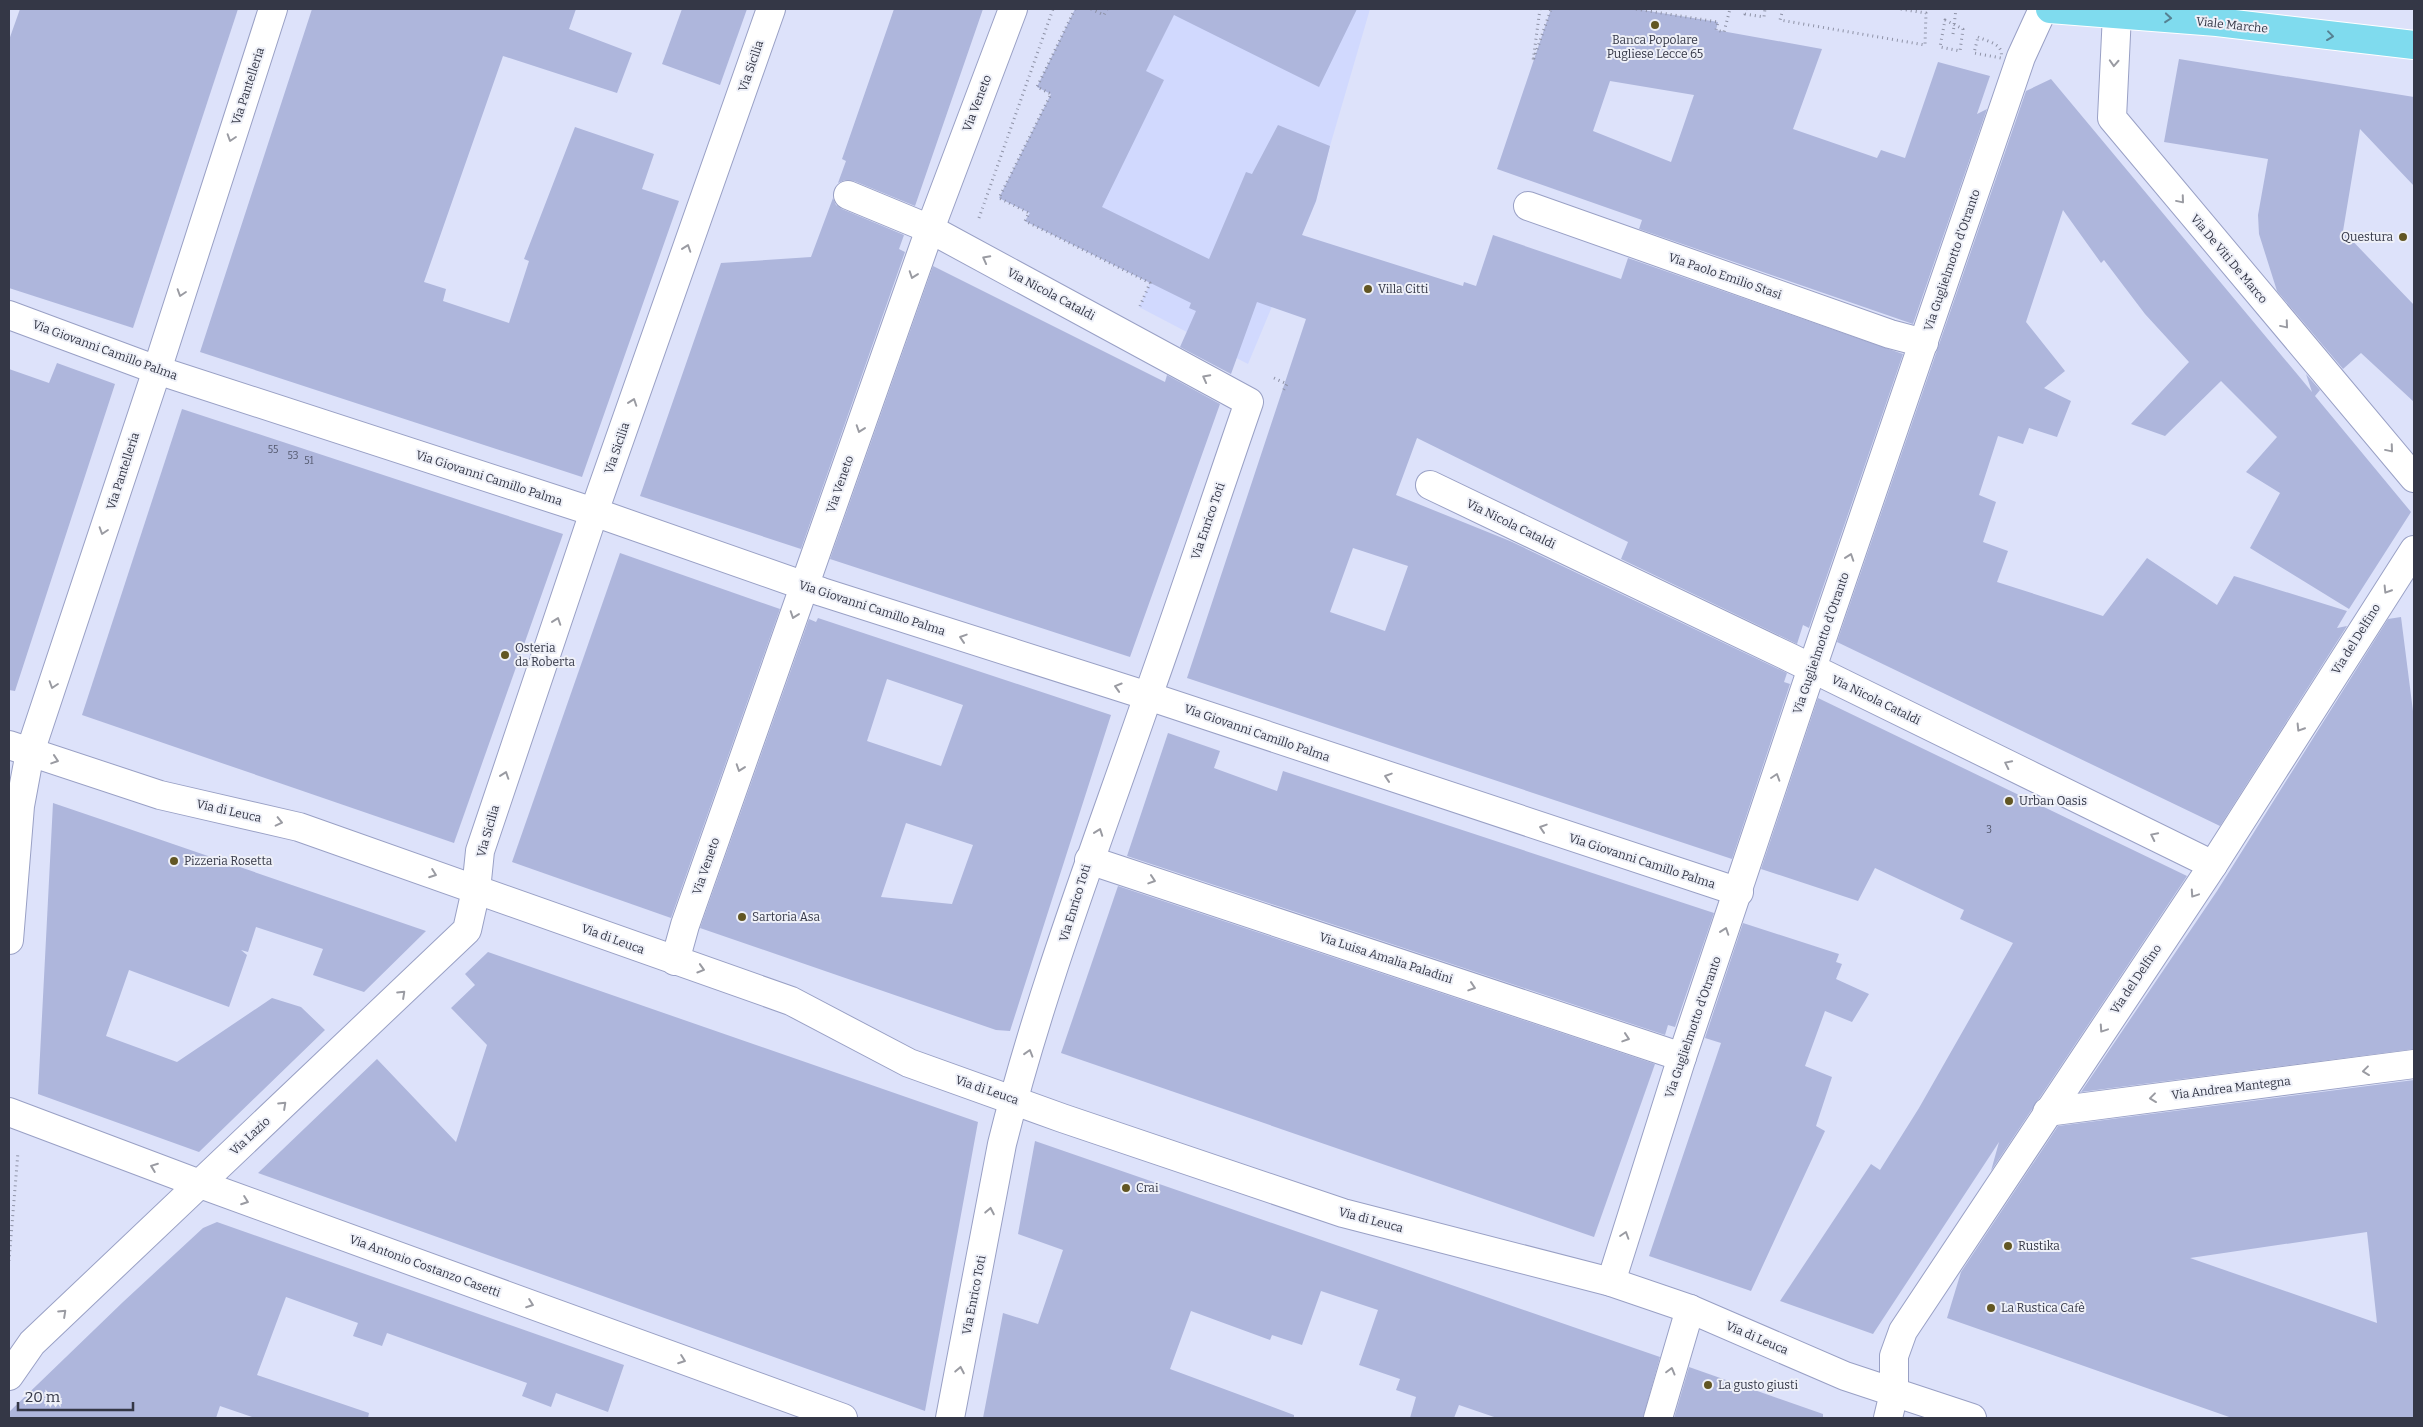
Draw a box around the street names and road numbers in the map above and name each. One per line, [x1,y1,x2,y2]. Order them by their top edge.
street label: Viale Marche [2195,14,2269,36]
street label: Via Sicilia [736,38,766,94]
street label: Via Pantelleria [229,45,267,126]
street label: Via Veneto [960,73,994,133]
street label: Via Guglielmotto d'Otranto [1921,187,1983,333]
street label: Via De Viti De Marco [2188,212,2270,306]
street label: Via Paolo Emilio Stasi [1666,250,1784,302]
street label: Via Nicola Cataldi [1005,265,1098,323]
street label: Via Giovanni Camillo Palma [31,317,180,383]
street label: Via Sicilia [602,420,632,476]
street label: Via Pantelleria [104,430,142,511]
street label: Via Giovanni Camillo Palma [414,448,564,508]
street label: Via Veneto [824,454,856,514]
street label: Via Enrico Toti [1188,480,1228,561]
street label: Via Nicola Cataldi [1464,496,1558,552]
street label: Via Guglielmotto d'Otranto [1790,570,1852,716]
street label: Via Giovanni Camillo Palma [797,578,947,638]
street label: Via del Delfino [2329,601,2383,677]
street label: Via Nicola Cataldi [1829,672,1923,728]
street label: Via Giovanni Camillo Palma [1182,701,1332,765]
street label: Via di Leuca [195,797,263,825]
street label: Via Sicilia [474,803,502,859]
street label: Via Giovanni Camillo Palma [1567,831,1717,891]
street label: Via Veneto [690,836,722,896]
street label: Via Enrico Toti [1057,862,1094,943]
street label: Via di Leuca [579,921,647,957]
street label: Via Luisa Amalia Paladini [1317,930,1455,986]
street label: Via del Delfino [2108,942,2164,1016]
street label: Via Guglielmotto d'Otranto [1662,954,1724,1100]
street label: Via di Leuca [953,1073,1021,1108]
street label: Via Andrea Mantegna [2171,1074,2292,1102]
street label: Via Lazio [227,1114,273,1158]
street label: Via di Leuca [1337,1205,1405,1235]
street label: Via Antonio Costanzo Casetti [348,1232,503,1300]
street label: Via Enrico Toti [959,1254,989,1336]
street label: Via di Leuca [1724,1319,1791,1358]

